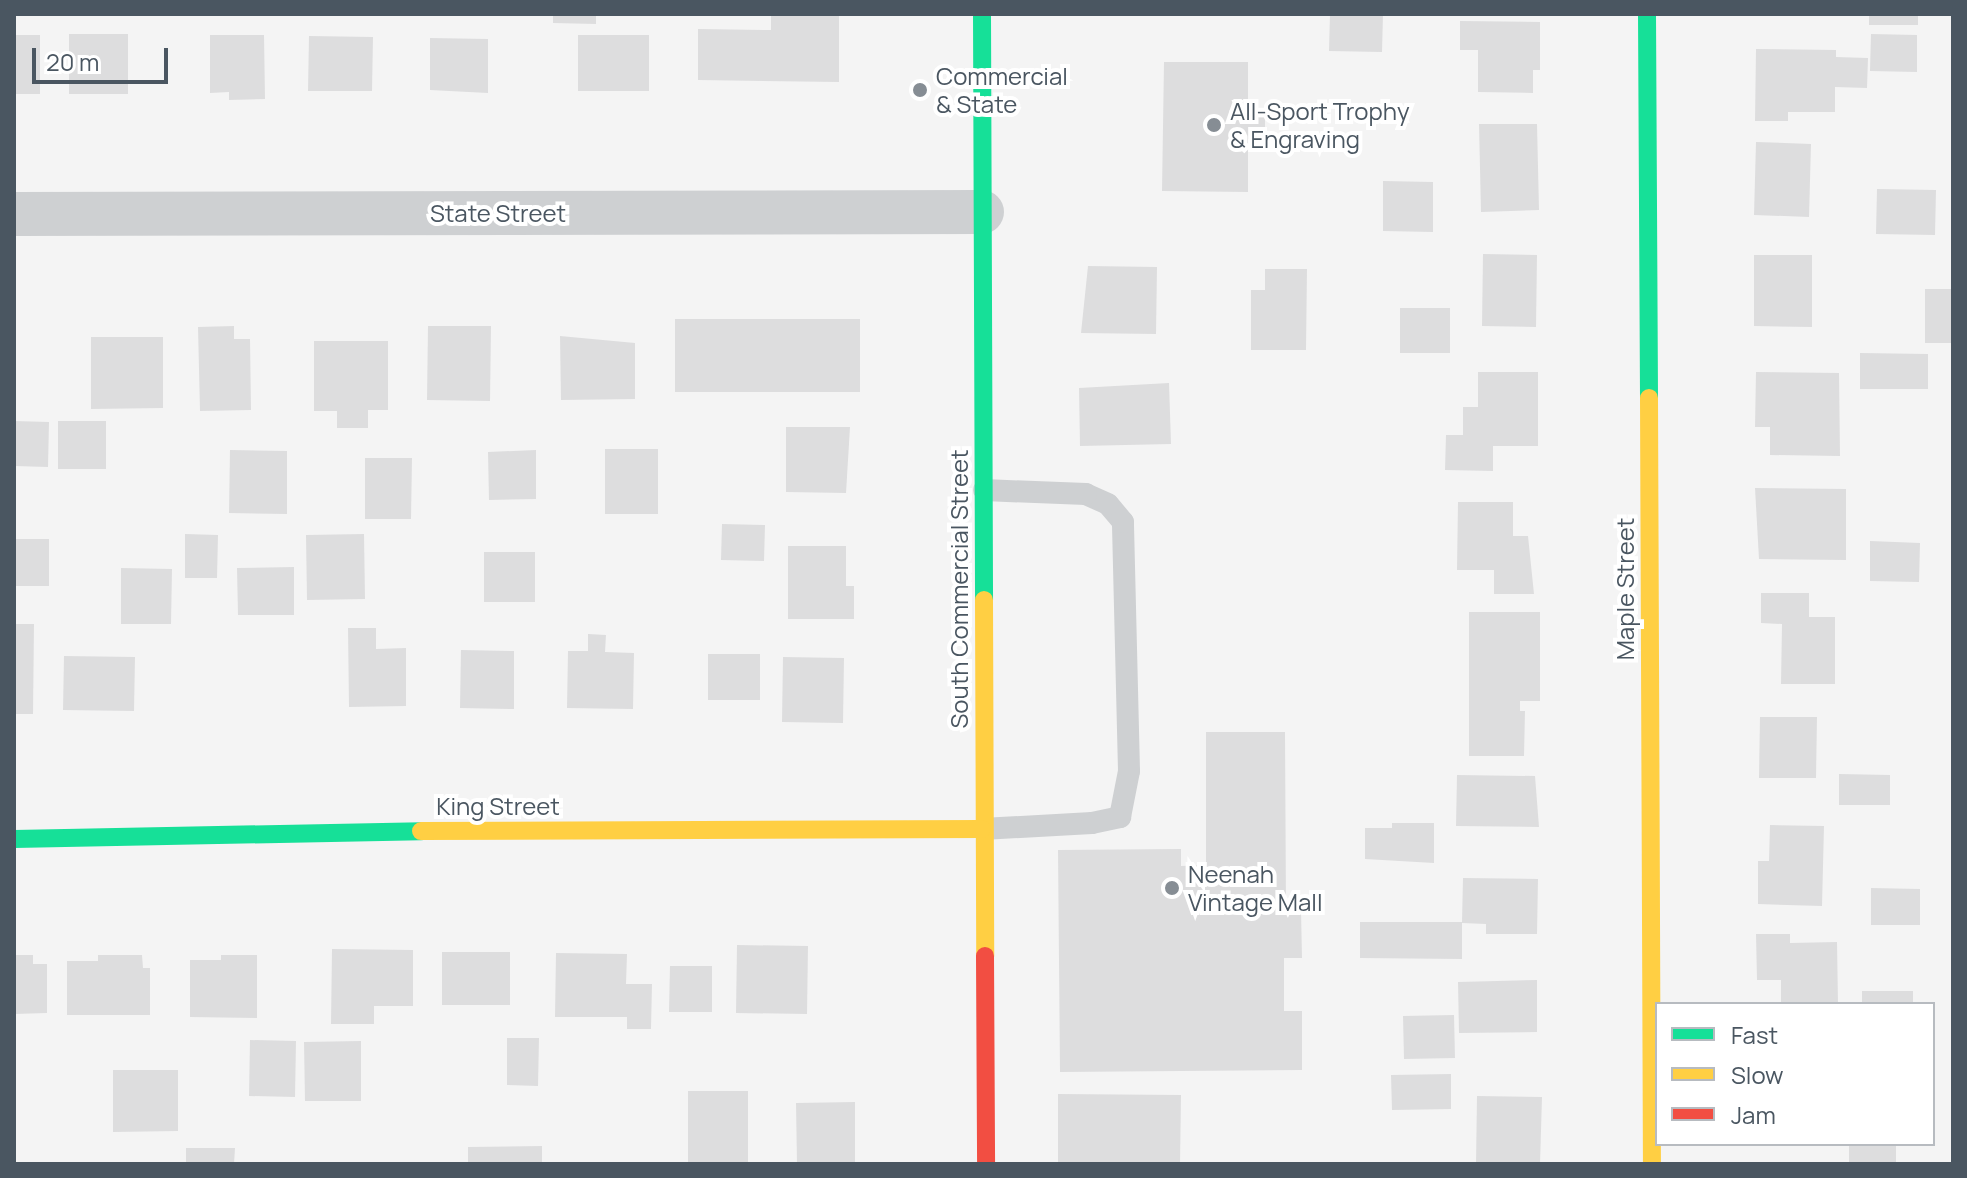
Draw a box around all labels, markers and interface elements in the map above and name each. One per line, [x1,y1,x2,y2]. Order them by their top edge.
scale bar [36,32,172,82]
text: 20 m [46,45,99,78]
place label: Commercial & State [936,62,1068,118]
marker: Commercial & State [911,81,929,99]
place label: All-Sport Trophy & Engraving [1230,97,1410,153]
marker: All-Sport Trophy & Engraving [1205,116,1223,134]
street label: State Street [430,199,566,227]
street label: South Commercial Street [945,449,973,729]
street label: Maple Street [1611,518,1639,660]
street label: King Street [436,792,560,820]
place label: Neenah Vintage Mall [1188,860,1323,916]
marker: Neenah Vintage Mall [1163,879,1181,897]
legend [1655,1002,1935,1146]
text: Fast [1731,1018,1778,1051]
text: Slow [1731,1058,1784,1091]
text: Jam [1731,1098,1776,1131]

